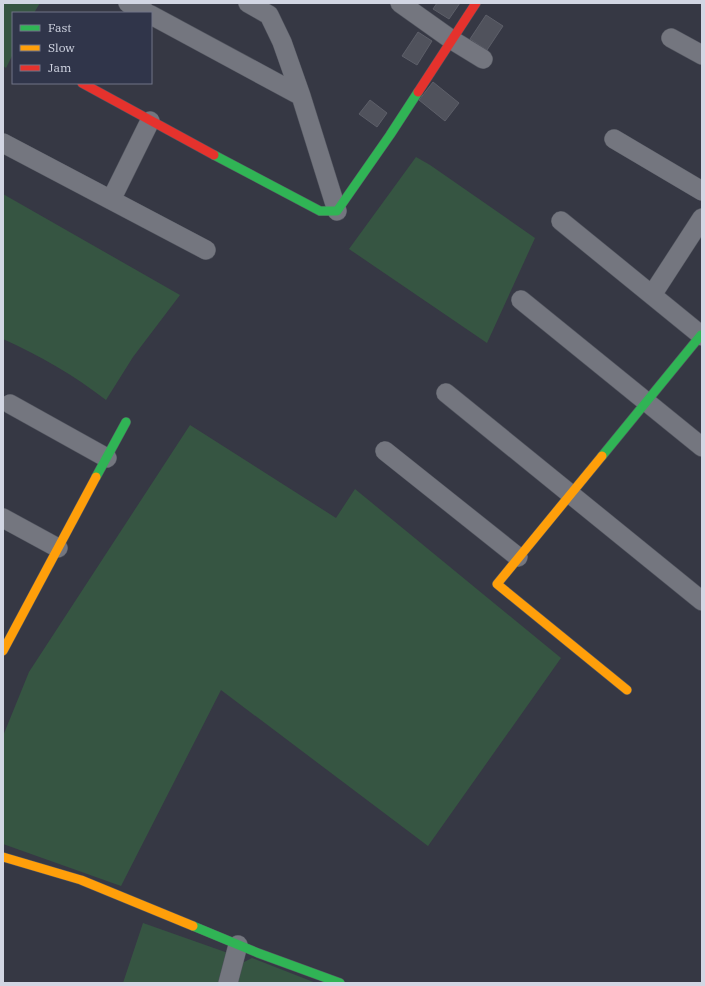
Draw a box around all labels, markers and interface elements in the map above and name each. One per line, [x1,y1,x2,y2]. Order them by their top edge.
legend [12,12,152,84]
text: Fast [48,20,72,35]
text: Slow [48,40,75,55]
text: Jam [48,60,72,75]

